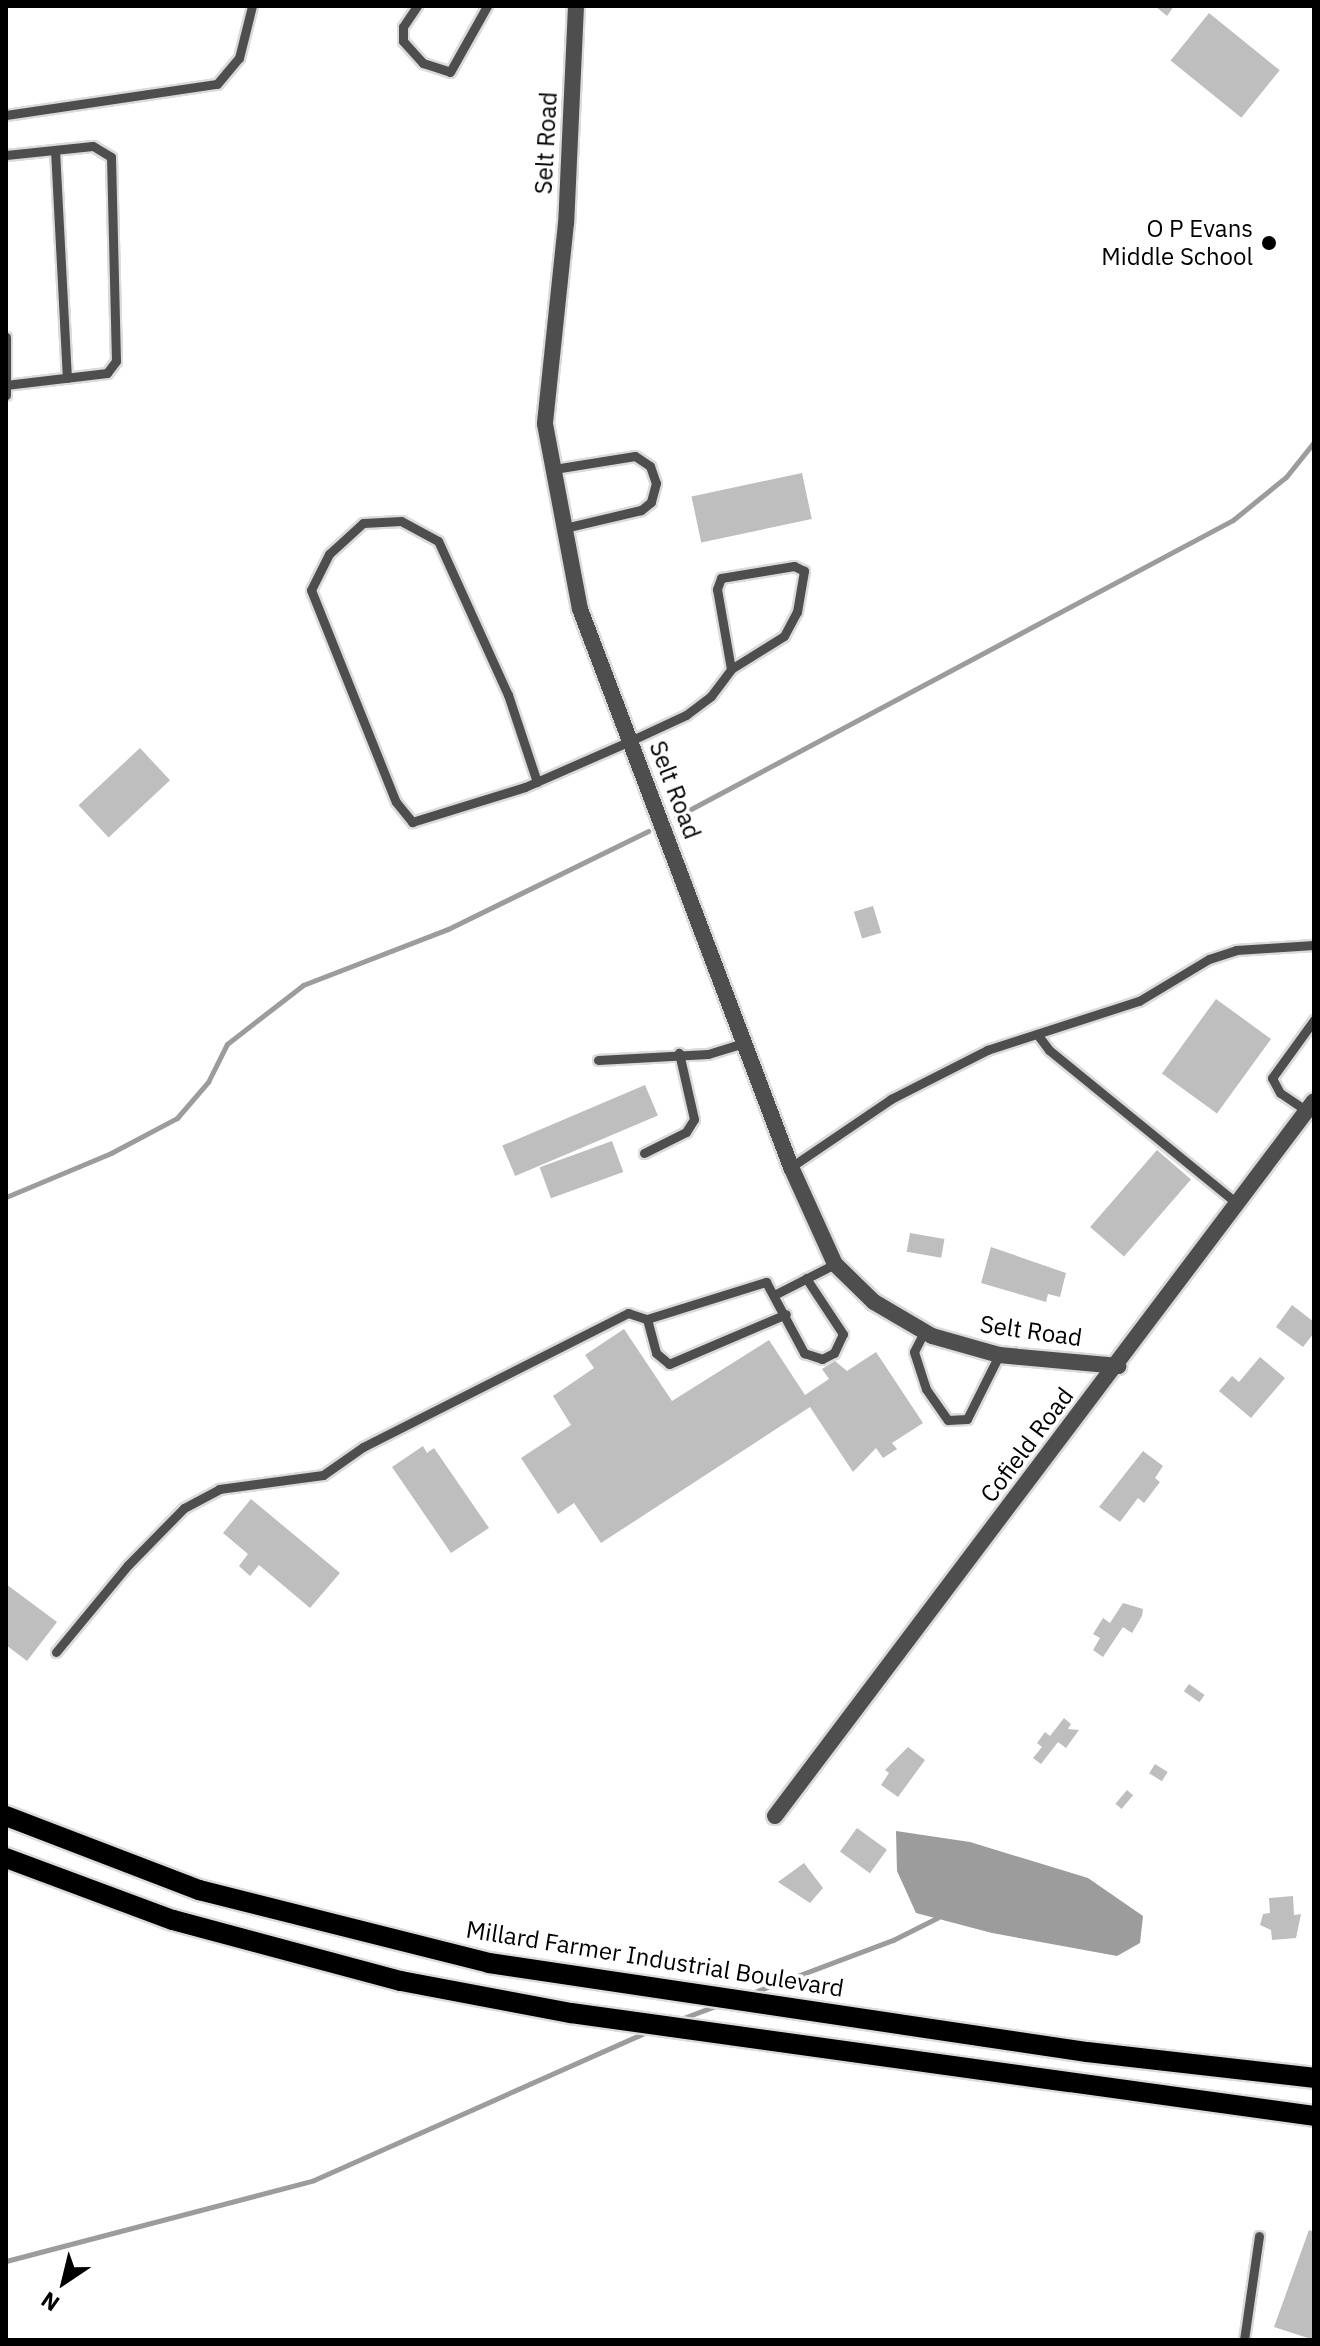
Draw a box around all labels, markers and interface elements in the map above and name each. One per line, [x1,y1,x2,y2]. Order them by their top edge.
street label: Selt Road [529,91,563,195]
place label: O P Evans Middle School [1101,215,1253,271]
marker: O P Evans Middle School [1260,234,1278,252]
street label: Selt Road [643,737,707,843]
street label: Selt Road [978,1310,1084,1352]
street label: Cofield Road [974,1382,1080,1508]
street label: Millard Farmer Industrial Boulevard [464,1915,846,2003]
north arrow [24,2242,104,2322]
text: N [35,2286,65,2319]

